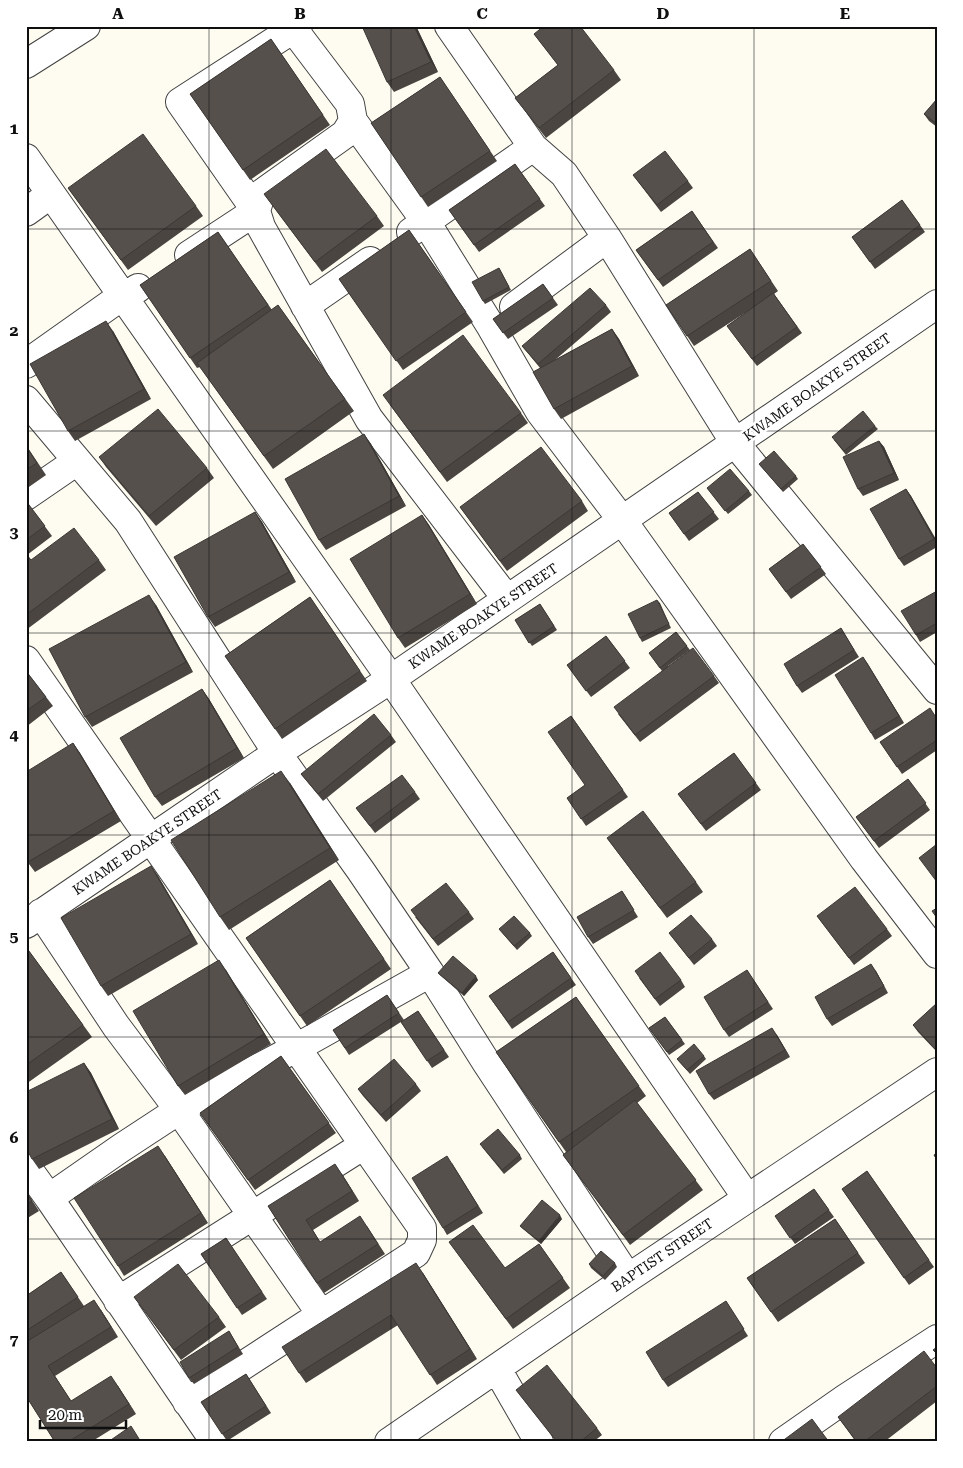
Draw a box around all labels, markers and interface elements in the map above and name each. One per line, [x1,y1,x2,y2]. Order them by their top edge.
text: A [112,4,124,23]
text: B [294,4,306,23]
text: C [476,4,488,23]
text: D [657,4,670,23]
text: E [840,4,850,23]
text: 1 [10,119,19,138]
text: 2 [10,321,19,340]
street label: KWAME BOAKYE STREET [740,330,894,444]
text: 3 [10,523,19,542]
street label: KWAME BOAKYE STREET [405,560,561,672]
text: 4 [10,725,19,744]
street label: KWAME BOAKYE STREET [69,786,225,898]
text: 5 [10,927,19,946]
text: 6 [10,1128,19,1147]
street label: BAPTIST STREET [608,1215,716,1295]
text: 7 [10,1330,19,1349]
scale bar [40,1398,126,1430]
text: 20 m [48,1406,83,1424]

